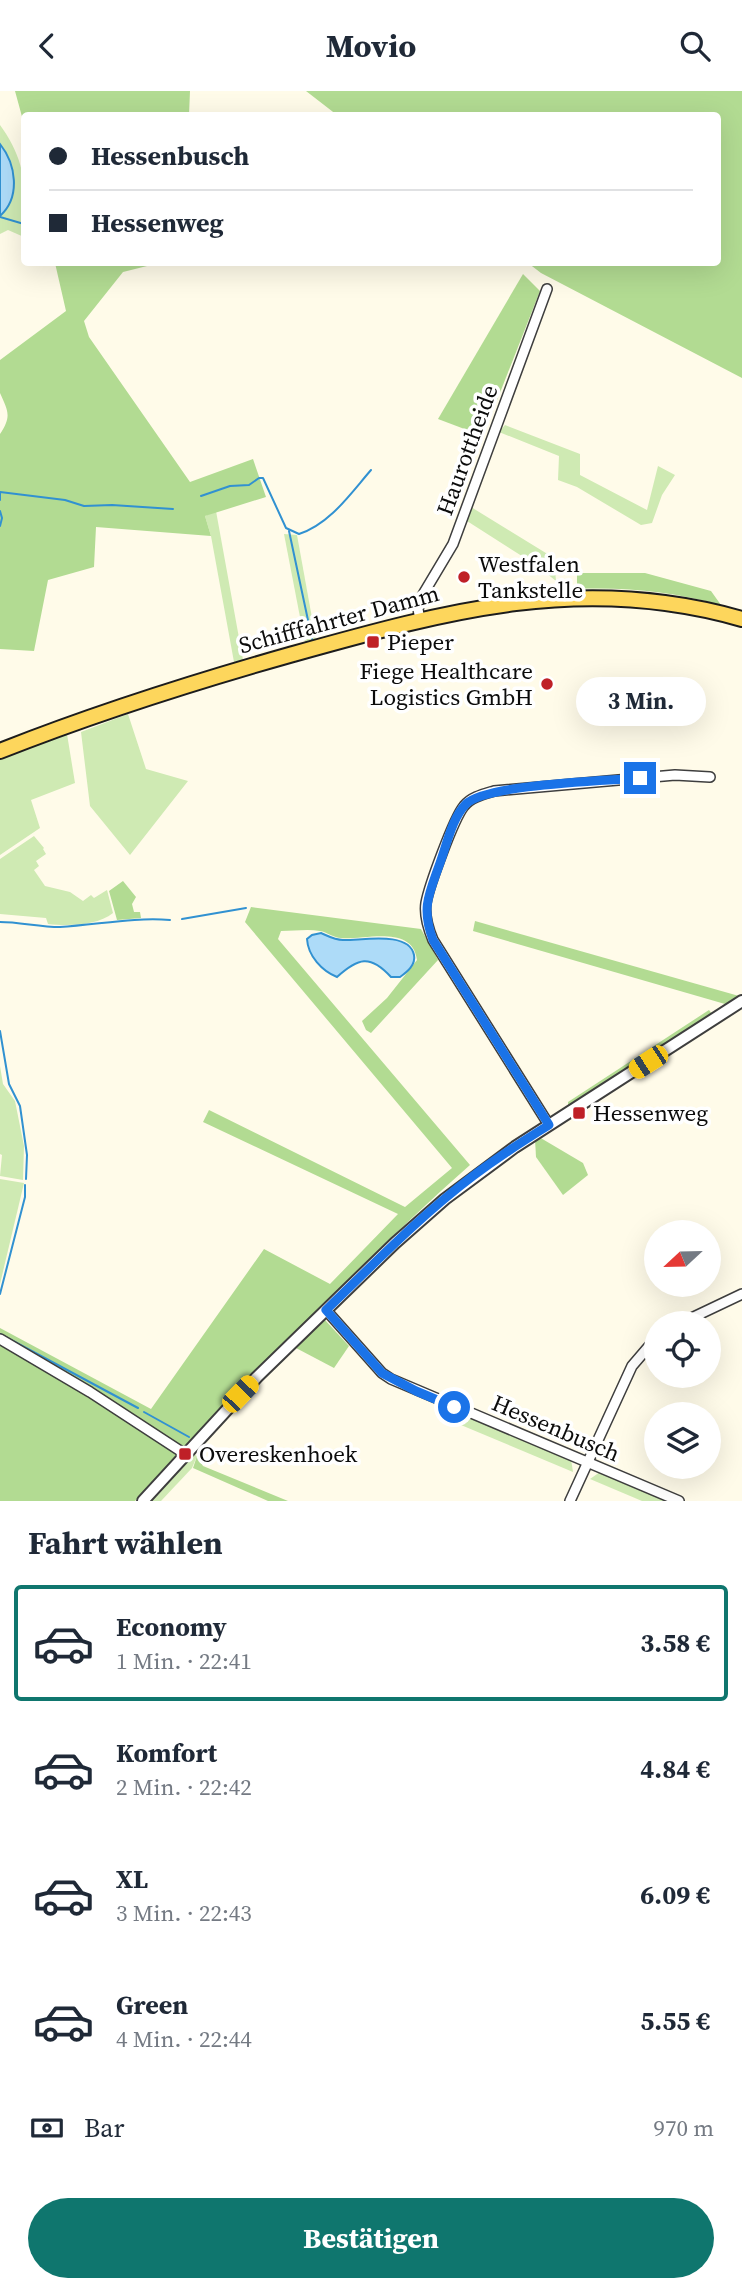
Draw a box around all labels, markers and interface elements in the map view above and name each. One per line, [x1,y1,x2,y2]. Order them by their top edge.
text: Movio [326,24,416,68]
icon: back [28,27,66,65]
icon: search [676,27,714,65]
text: Hessenbusch [91,138,249,174]
text: Hessenweg [91,205,224,241]
street label: Haurottheide [429,380,505,520]
place label: Westfalen Tankstelle [478,548,583,606]
marker: Westfalen Tankstelle [456,569,472,585]
street label: Schifffahrter Damm [235,577,443,661]
place label: Pieper [387,626,454,658]
marker: Pieper [365,634,381,650]
place label: Fiege Healthcare Logistics GmbH [360,655,533,713]
marker: Fiege Healthcare Logistics GmbH [539,676,555,692]
callout: 3 Min. [575,677,705,725]
text: 3 Min. [608,685,674,717]
route end [624,762,656,794]
car [625,1042,672,1082]
place label: Hessenweg [593,1097,708,1129]
marker: Hessenweg [571,1105,587,1121]
north arrow [644,1220,721,1297]
map controls [644,1220,721,1479]
button: locate [644,1311,721,1388]
car [218,1372,263,1416]
street label: Hessenbusch [487,1387,625,1469]
route start [438,1391,470,1423]
button: layers [644,1402,721,1479]
place label: Overeskenhoek [199,1438,358,1470]
marker: Overeskenhoek [177,1446,193,1462]
text: Fahrt wählen [28,1521,223,1565]
text: Economy [116,1609,227,1645]
icon: car [32,1612,95,1675]
text: 3.58 € [640,1625,710,1661]
text: 1 Min. · 22:41 [116,1645,252,1677]
text: Komfort [116,1735,217,1771]
icon: car [32,1738,95,1801]
text: 4.84 € [640,1751,710,1787]
text: 2 Min. · 22:42 [116,1771,252,1803]
text: XL [116,1861,148,1897]
icon: car [32,1864,95,1927]
text: 6.09 € [640,1877,710,1913]
text: 3 Min. · 22:43 [116,1897,252,1929]
text: Green [116,1987,188,2023]
icon: car [32,1990,95,2053]
text: 5.55 € [640,2003,710,2039]
text: 4 Min. · 22:44 [116,2023,252,2055]
icon: cash [28,2109,66,2147]
text: Bar [84,2110,124,2146]
text: 970 m [653,2112,714,2144]
button: Bestätigen [28,2198,714,2278]

